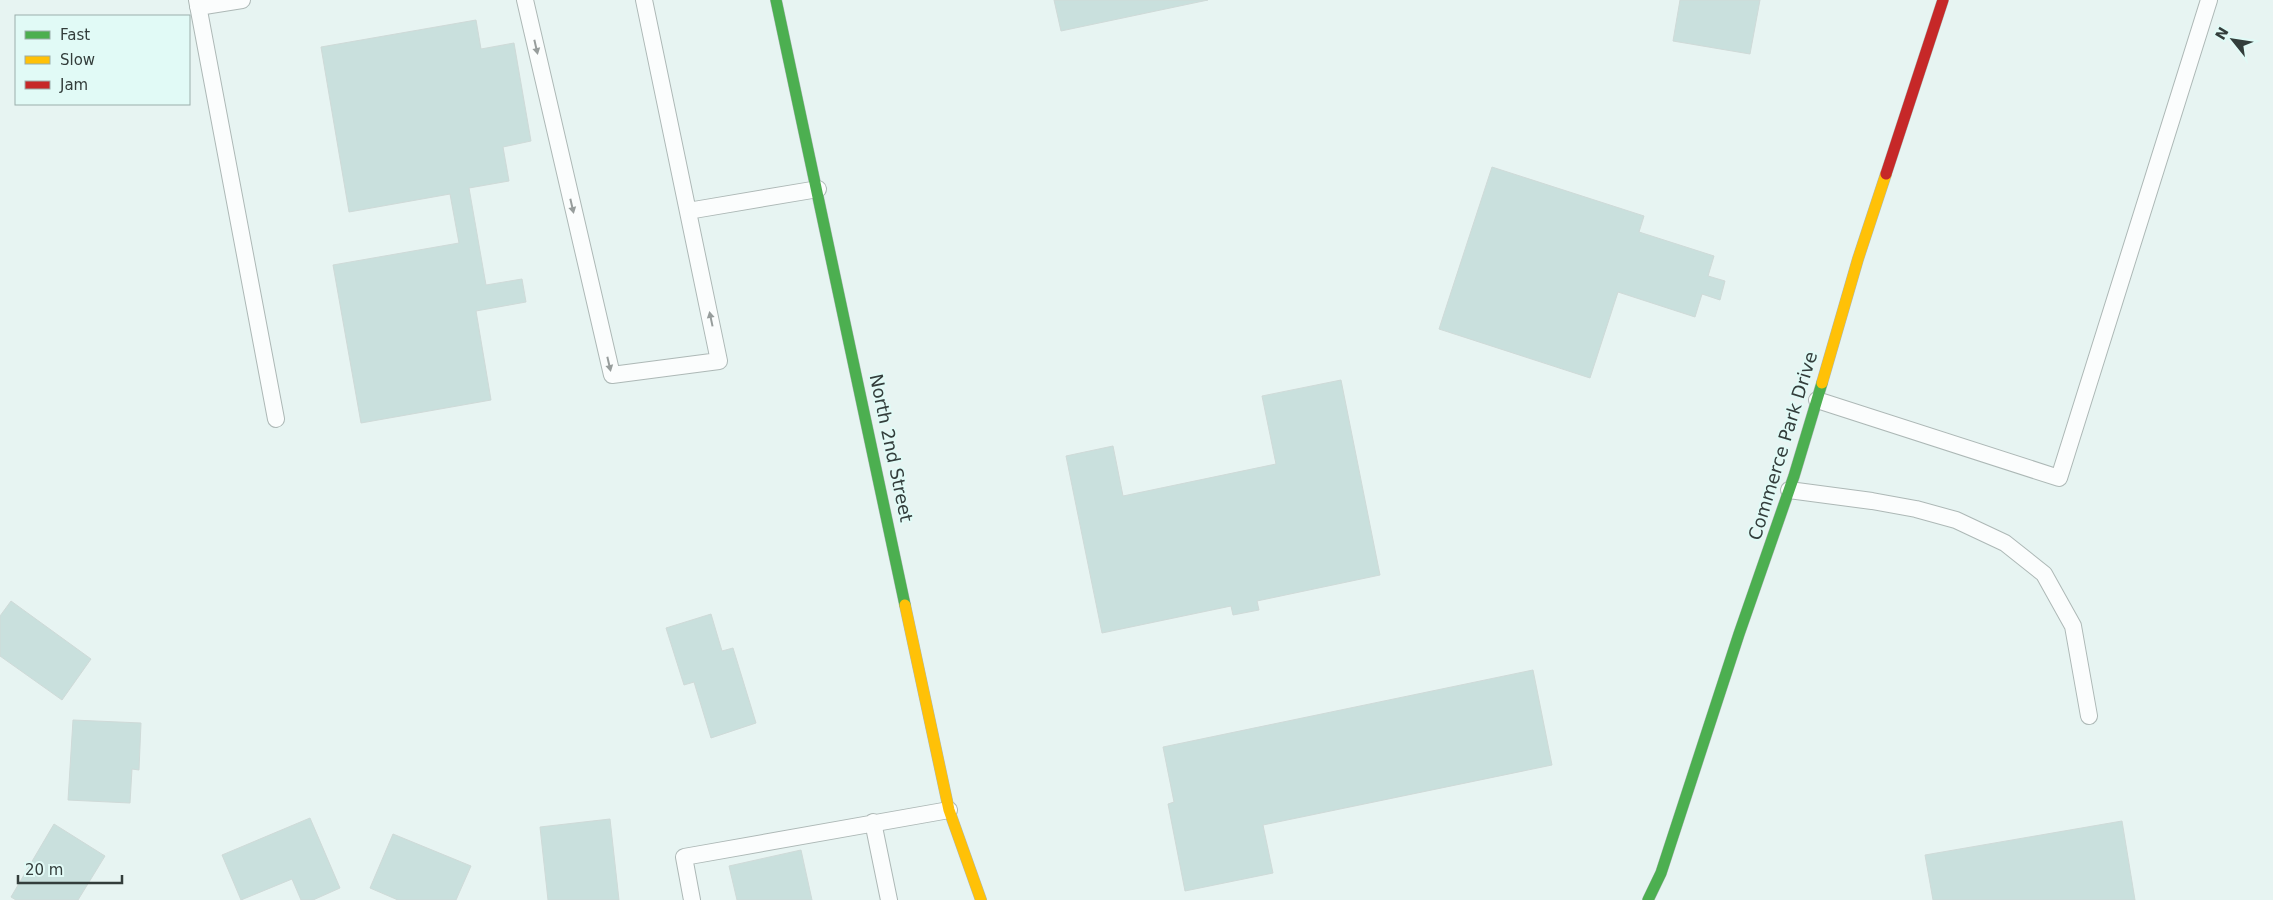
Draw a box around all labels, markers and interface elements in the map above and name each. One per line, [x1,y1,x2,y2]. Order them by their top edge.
legend [15,15,190,105]
north arrow [2208,15,2258,65]
text: N [2212,24,2232,43]
text: Fast [60,26,90,44]
one-way arrow [532,40,540,55]
text: Slow [60,51,95,69]
text: Jam [59,76,88,94]
one-way arrow [568,198,576,213]
one-way arrow [706,311,714,327]
street label: Commerce Park Drive [1744,349,1821,543]
one-way arrow [605,357,613,372]
street label: North 2nd Street [866,372,917,524]
scale bar [18,852,121,884]
text: 20 m [25,861,63,879]

